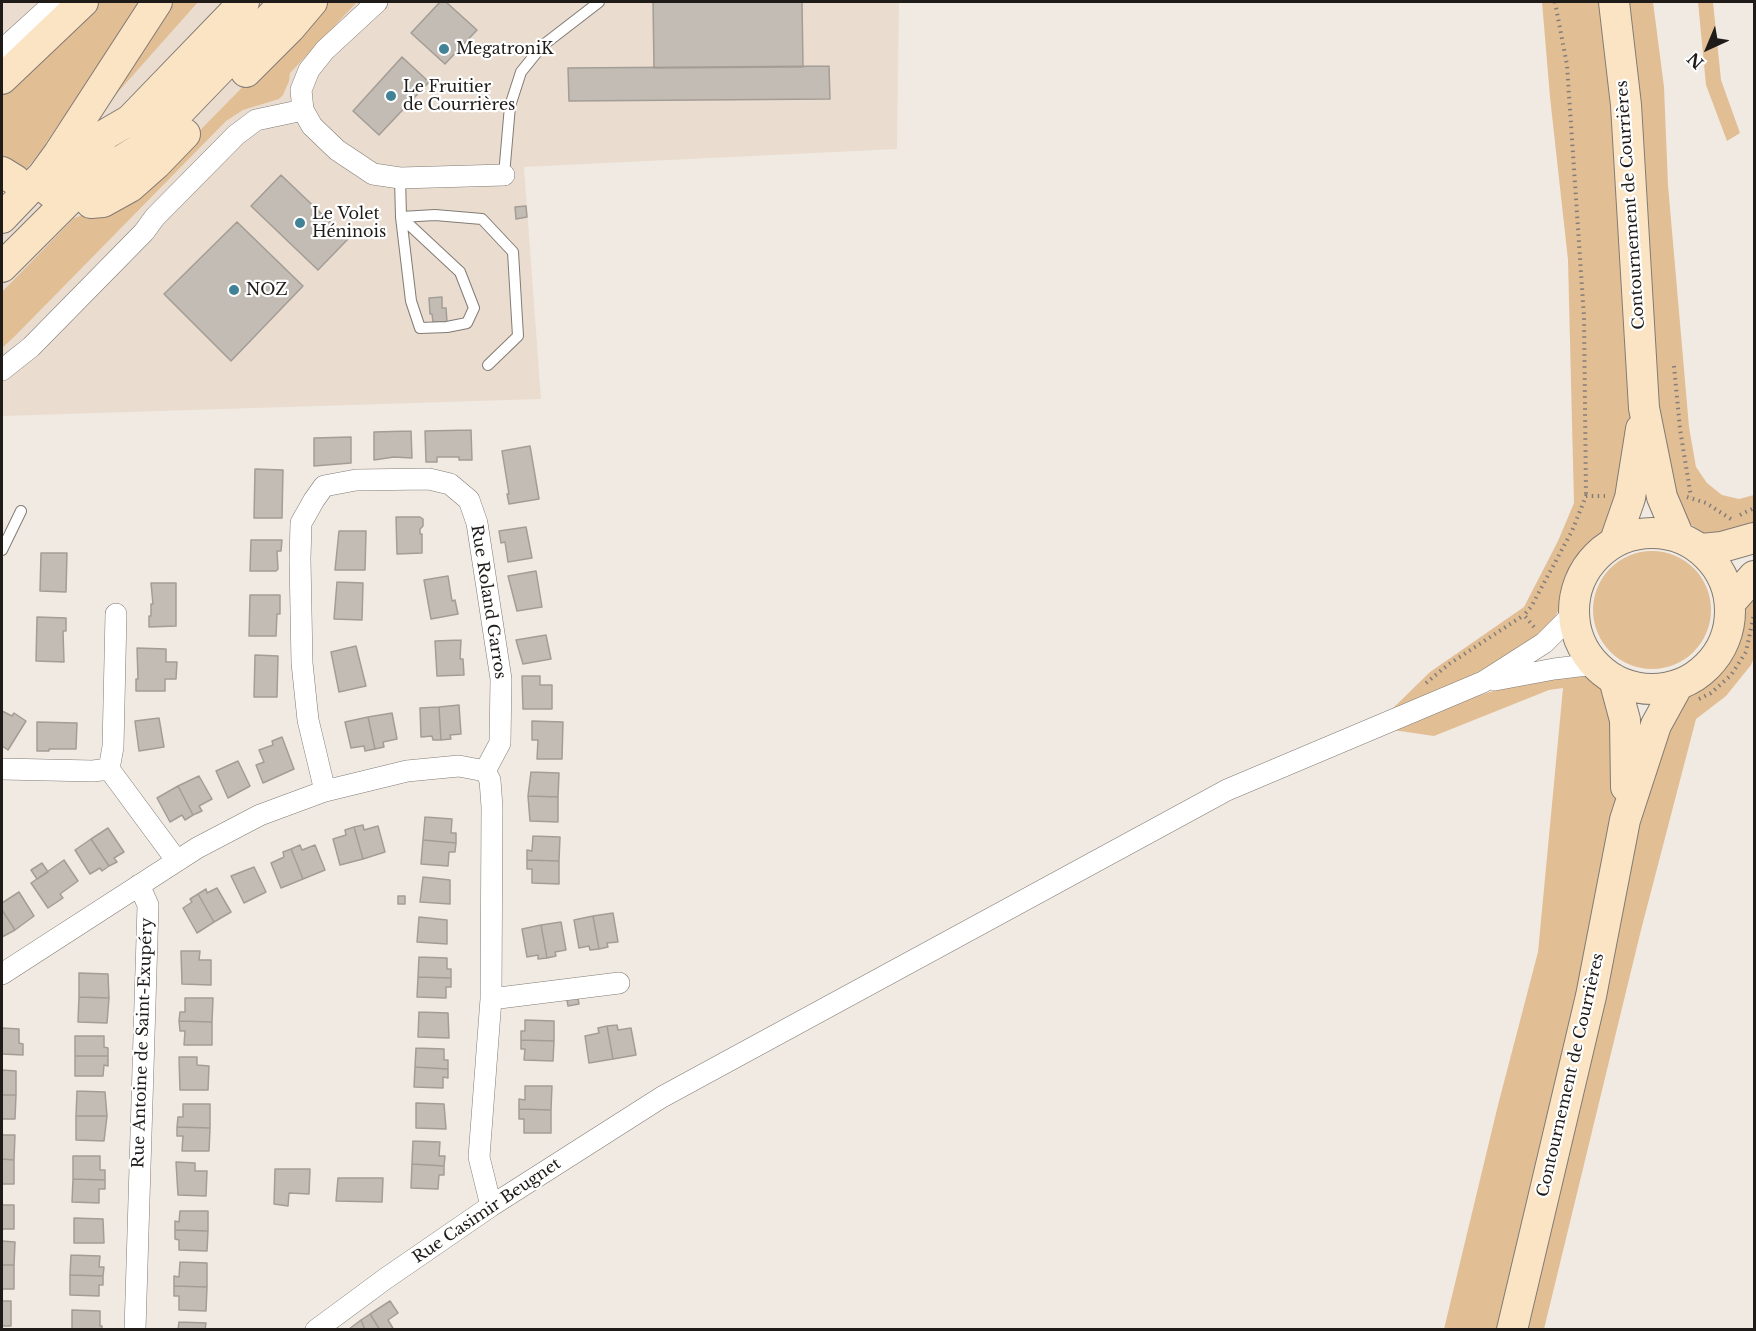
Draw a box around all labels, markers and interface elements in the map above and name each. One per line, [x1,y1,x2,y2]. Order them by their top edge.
north arrow [1678,18,1738,78]
place label: MegatroniK [456,39,554,59]
marker: MegatroniK [437,42,451,56]
text: N [1683,49,1708,73]
place label: Le Fruitier de Courrières [403,77,515,115]
street label: Contournement de Courrières [1613,80,1649,330]
marker: Le Fruitier de Courrières [384,89,398,103]
place label: Le Volet Héninois [312,204,386,242]
marker: Le Volet Héninois [293,216,307,230]
place label: NOZ [246,280,287,300]
marker: NOZ [227,283,241,297]
street label: Rue Roland Garros [466,523,510,681]
street label: Rue Antoine de Saint-Exupéry [129,917,157,1169]
street label: Contournement de Courrières [1534,951,1608,1199]
street label: Rue Casimir Beugnet [409,1154,565,1268]

